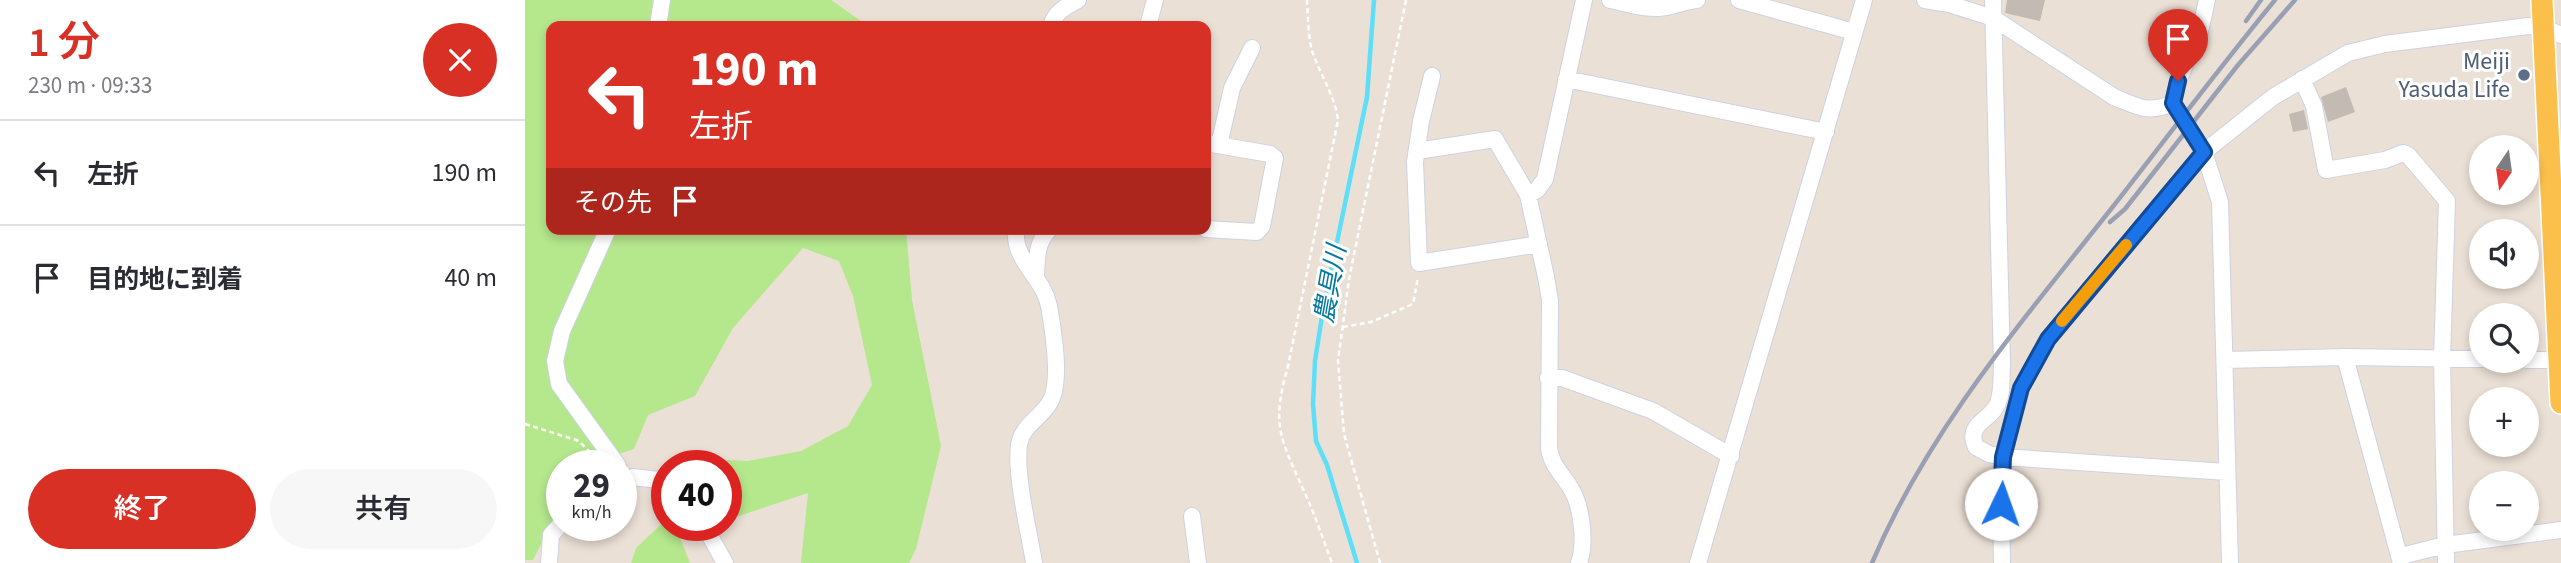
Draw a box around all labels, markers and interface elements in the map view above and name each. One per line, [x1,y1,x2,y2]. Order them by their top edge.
pin [2148,9,2208,81]
text: 1 分 [28,13,100,73]
icon: arrive [2159,20,2197,58]
button: close [423,23,497,97]
text: 190 m [689,35,818,105]
place label: Meiji Yasuda Life [2398,44,2510,107]
icon: left [574,49,665,140]
marker: Meiji Yasuda Life [2516,67,2532,83]
text: 230 m · 09:33 [28,69,152,102]
text: 左折 [689,104,753,150]
north arrow [2469,135,2539,205]
map controls [2469,135,2539,541]
icon: left [28,154,66,192]
text: 190 m [431,154,497,191]
text: 左折 [87,156,139,193]
icon: arrive [666,182,704,220]
text: その先 [574,184,652,221]
button: sound [2469,219,2539,289]
water label: 農具川 [1305,240,1356,326]
icon: arrive [28,259,66,297]
text: 40 m [444,259,497,296]
text: 目的地に到着 [87,261,243,298]
button: search [2469,303,2539,373]
button: + [2469,387,2539,457]
speed limit sign: 40 [651,450,742,541]
text: 29 [573,461,610,511]
position arrow [1964,467,2038,541]
button: 終了 [28,469,256,549]
button: 共有 [270,469,497,549]
button: − [2469,471,2539,541]
text: km/h [572,500,611,525]

